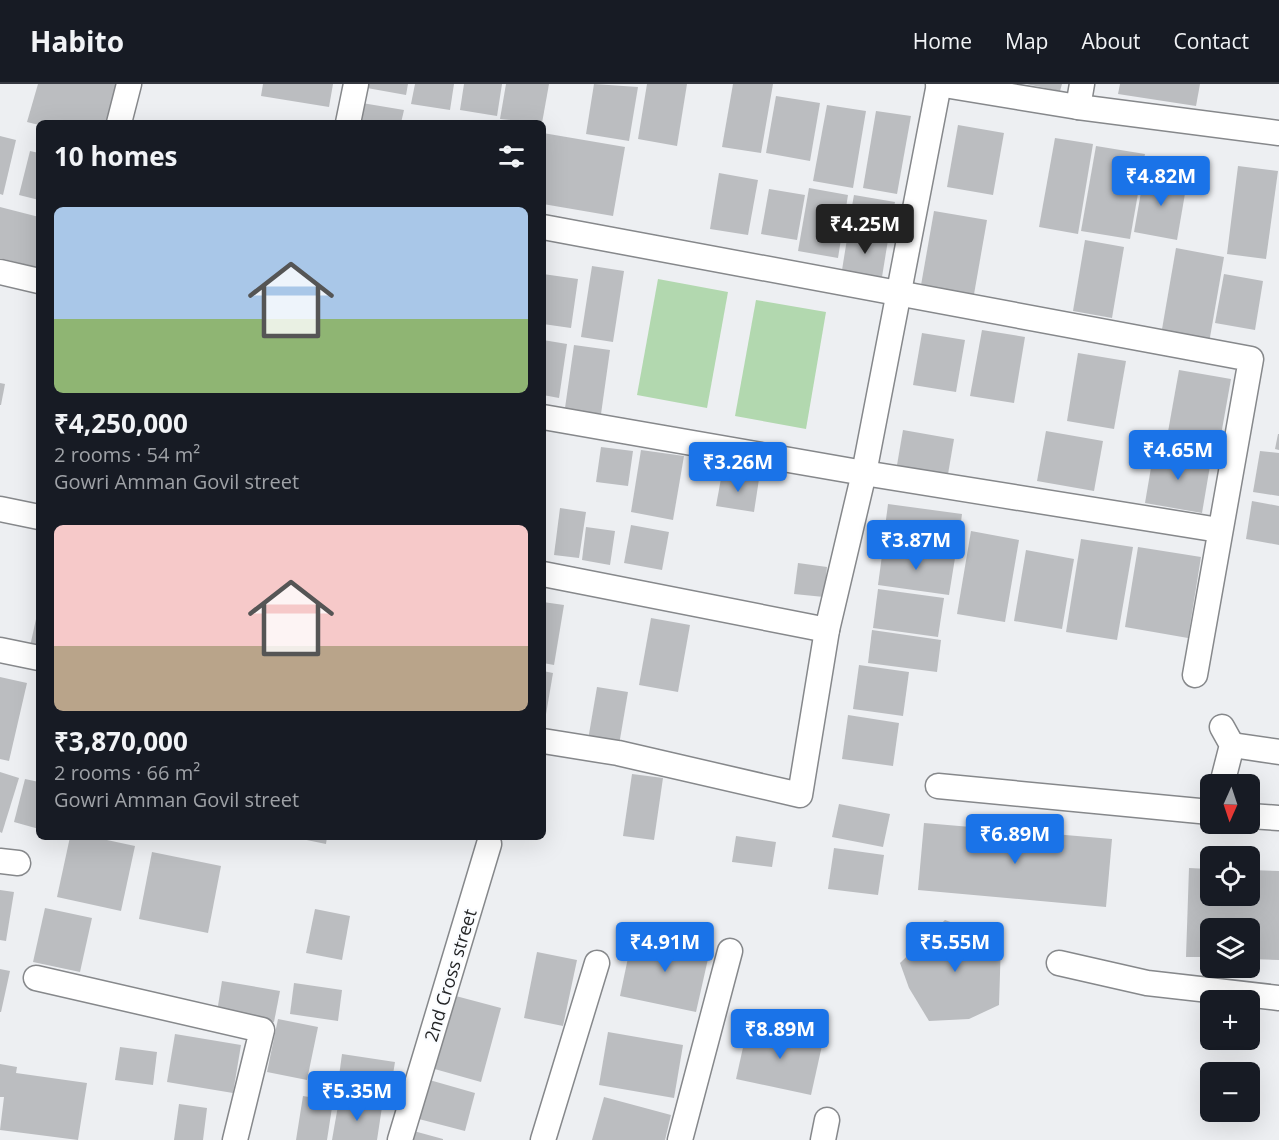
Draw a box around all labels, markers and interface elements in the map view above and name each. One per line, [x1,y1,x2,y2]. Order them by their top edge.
text: Habito [30,22,124,60]
text: Home [913,27,972,55]
text: Map [1005,27,1048,55]
text: About [1081,27,1141,55]
text: Contact [1174,27,1249,55]
text: 10 homes [54,138,178,174]
icon: filters [495,140,528,173]
pin: ₹4.82M [1112,156,1210,207]
text: ₹4.82M [1126,162,1196,189]
pin: ₹4.25M [816,204,914,255]
text: ₹4.25M [830,210,900,237]
icon: home [237,246,345,354]
text: ₹4,250,000 [54,405,188,441]
pin: ₹4.65M [1129,430,1227,481]
text: ₹4.65M [1143,436,1213,463]
text: 2 rooms · 54 m² [54,441,200,468]
pin: ₹3.26M [689,442,787,493]
text: ₹3.26M [703,448,773,475]
text: Gowri Amman Govil street [54,468,299,495]
pin: ₹3.87M [867,520,965,571]
text: ₹3.87M [881,526,951,553]
icon: home [237,564,345,672]
text: ₹3,870,000 [54,723,188,759]
text: 2 rooms · 66 m² [54,759,200,786]
north arrow [1200,774,1260,834]
map controls [1200,774,1260,1122]
text: Gowri Amman Govil street [54,786,299,813]
pin: ₹6.89M [966,814,1064,865]
text: ₹6.89M [980,820,1050,847]
button: locate [1200,846,1260,906]
street label: 2nd Cross street [418,906,482,1044]
button: layers [1200,918,1260,978]
pin: ₹4.91M [616,922,714,973]
pin: ₹5.55M [906,922,1004,973]
text: ₹4.91M [630,928,700,955]
text: ₹5.55M [920,928,990,955]
button: + [1200,990,1260,1050]
pin: ₹8.89M [731,1009,829,1060]
text: ₹8.89M [745,1015,815,1042]
button: − [1200,1062,1260,1122]
pin: ₹5.35M [308,1071,406,1122]
text: ₹5.35M [322,1077,392,1104]

